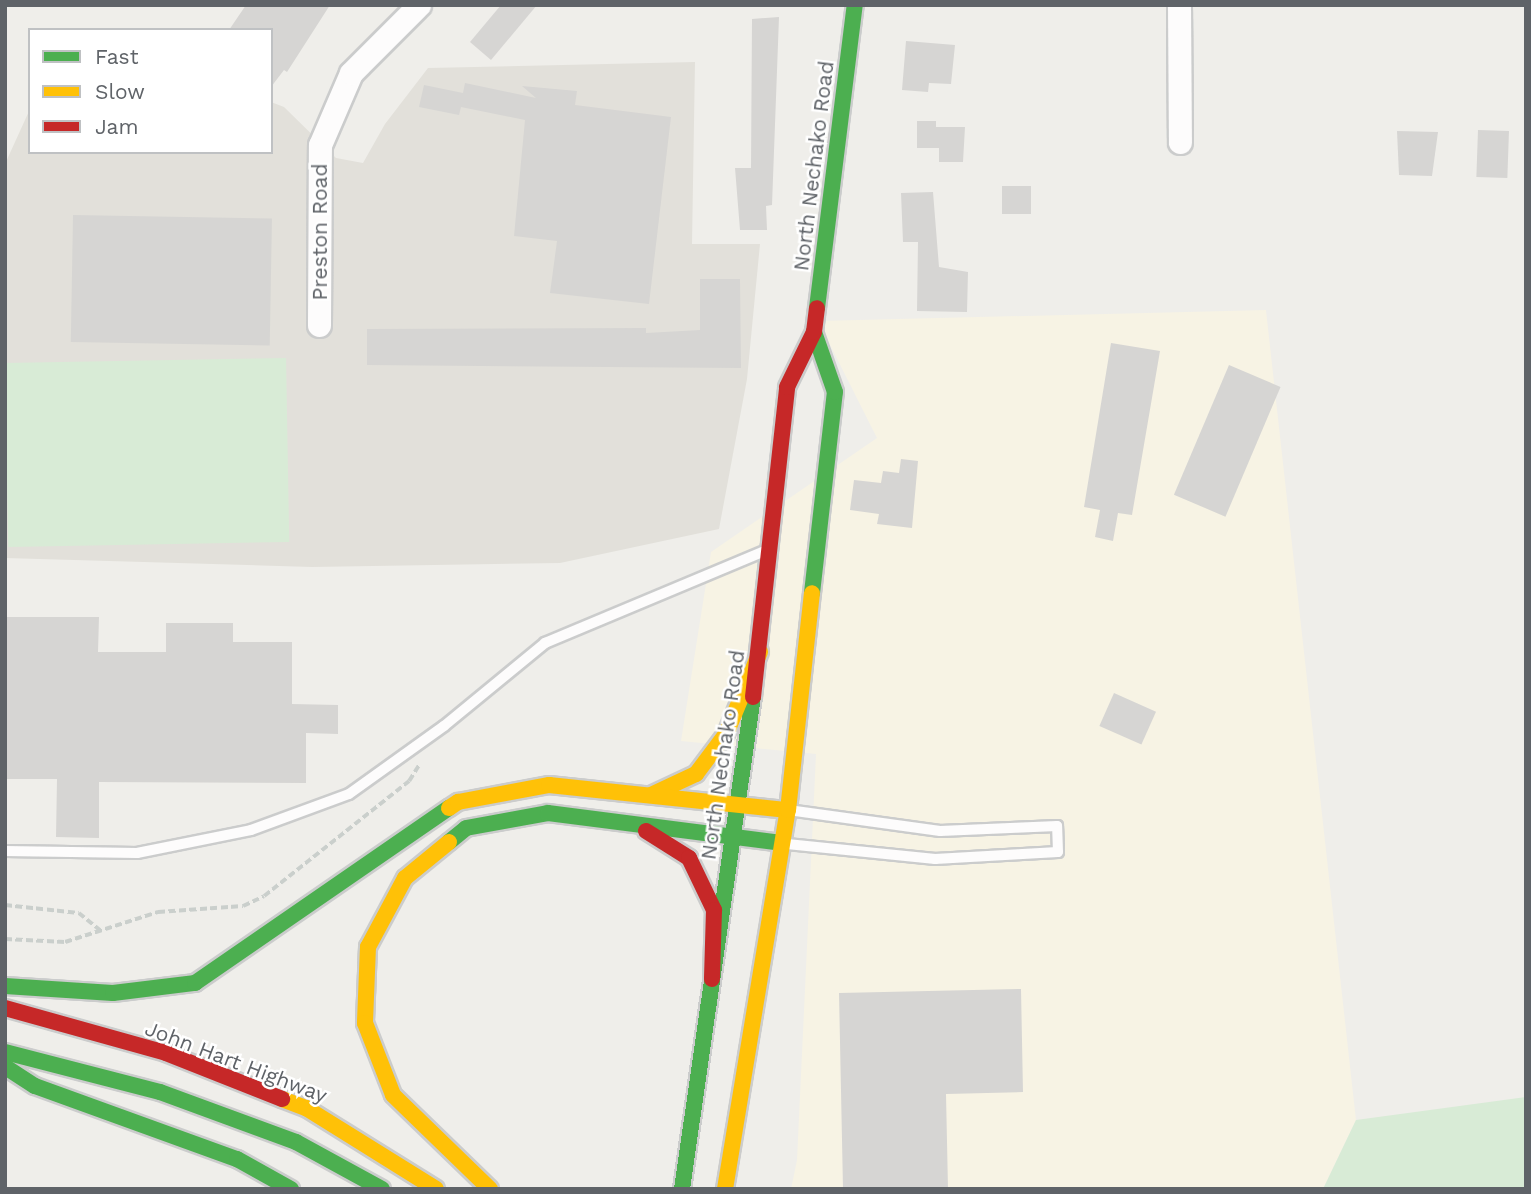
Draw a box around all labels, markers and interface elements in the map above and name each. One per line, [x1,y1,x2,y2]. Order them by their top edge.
legend [28,28,273,154]
text: Fast [95,44,139,69]
street label: North Nechako Road [789,60,839,272]
text: Slow [95,79,145,104]
text: Jam [95,114,138,139]
street label: Preston Road [307,163,333,301]
street label: North Nechako Road [696,649,750,861]
street label: John Hart Highway [141,1016,331,1108]

